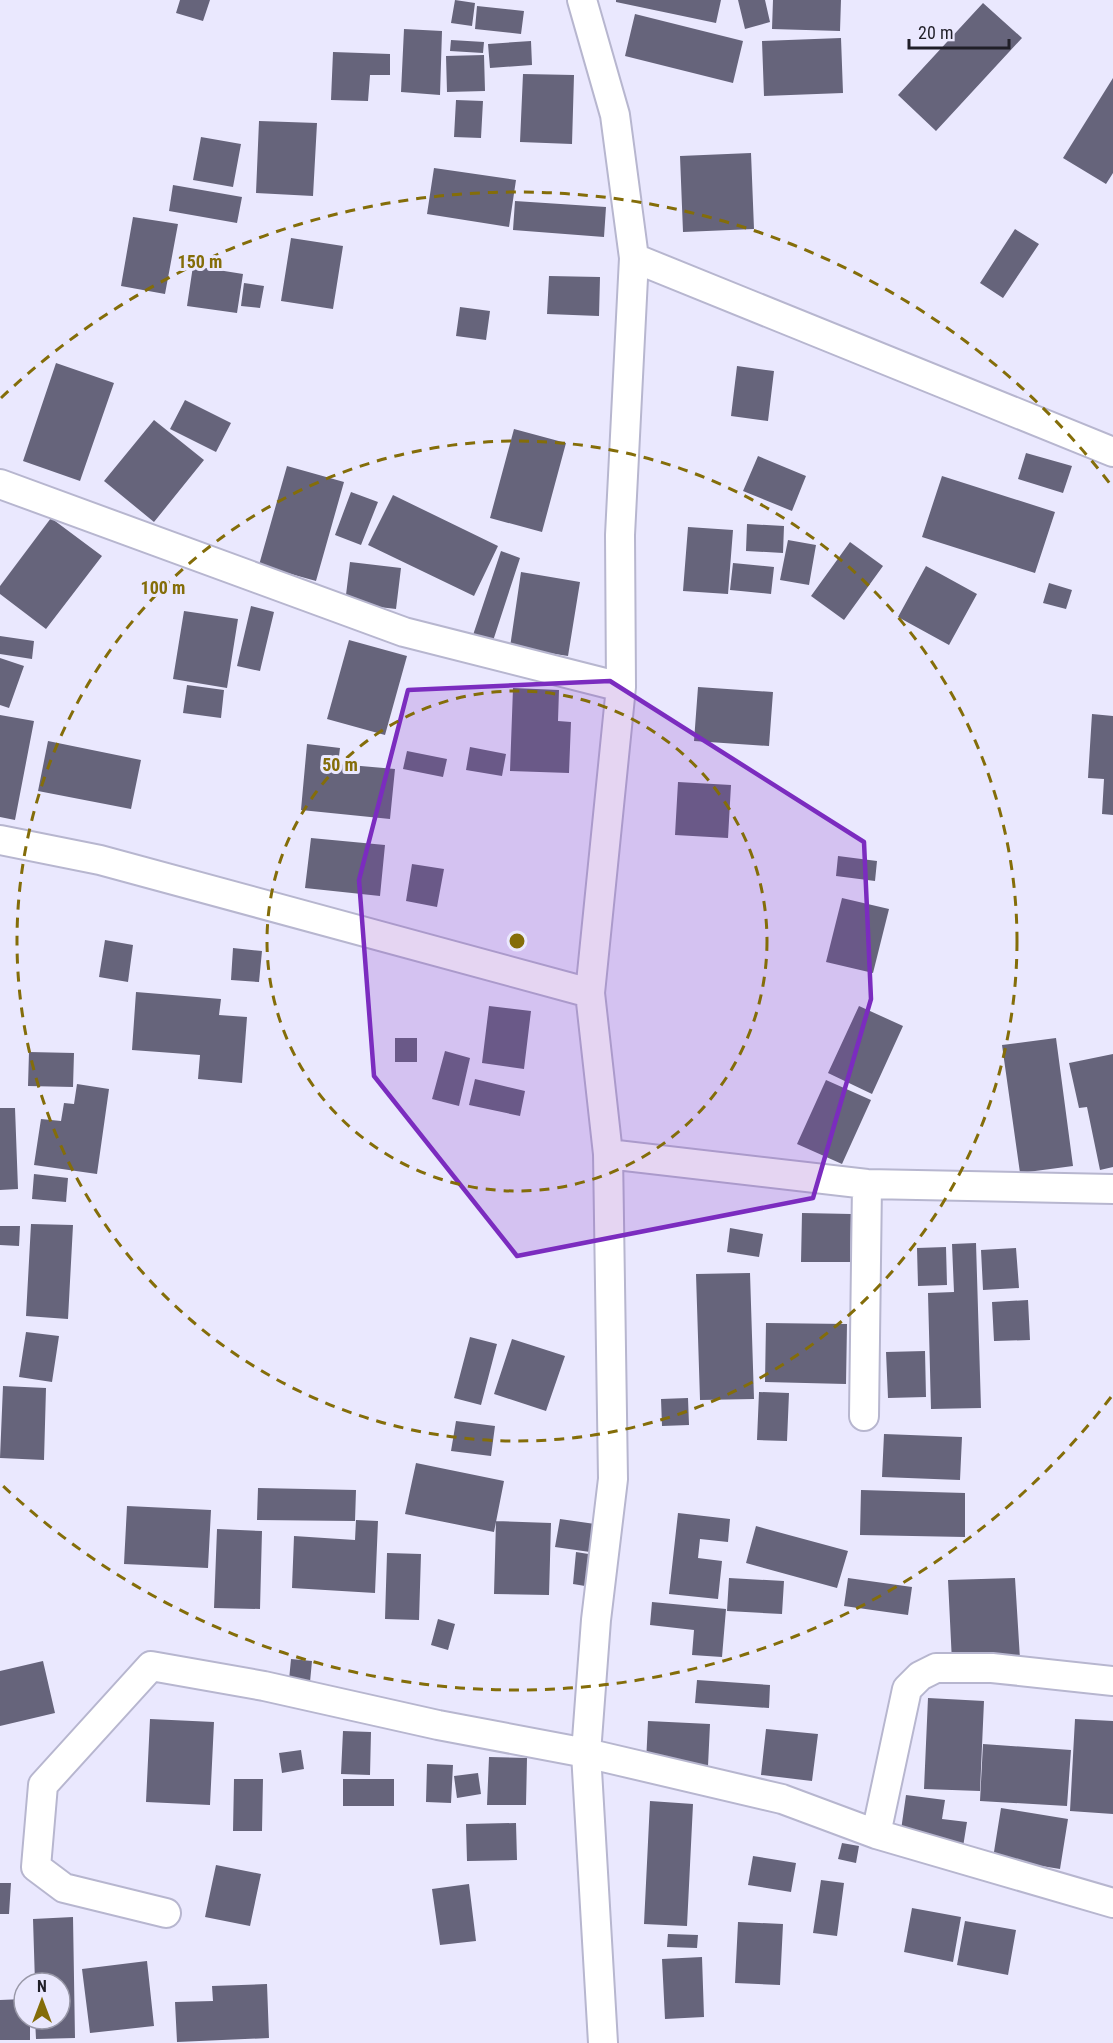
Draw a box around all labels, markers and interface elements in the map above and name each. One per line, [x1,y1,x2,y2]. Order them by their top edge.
scale bar [909,12,1010,50]
text: 20 m [918,22,953,43]
text: 150 m [178,251,222,272]
text: 100 m [141,577,185,598]
text: 50 m [322,754,358,775]
centre of rings [507,931,527,951]
north arrow [12,1971,72,2031]
text: N [37,1977,47,1996]

